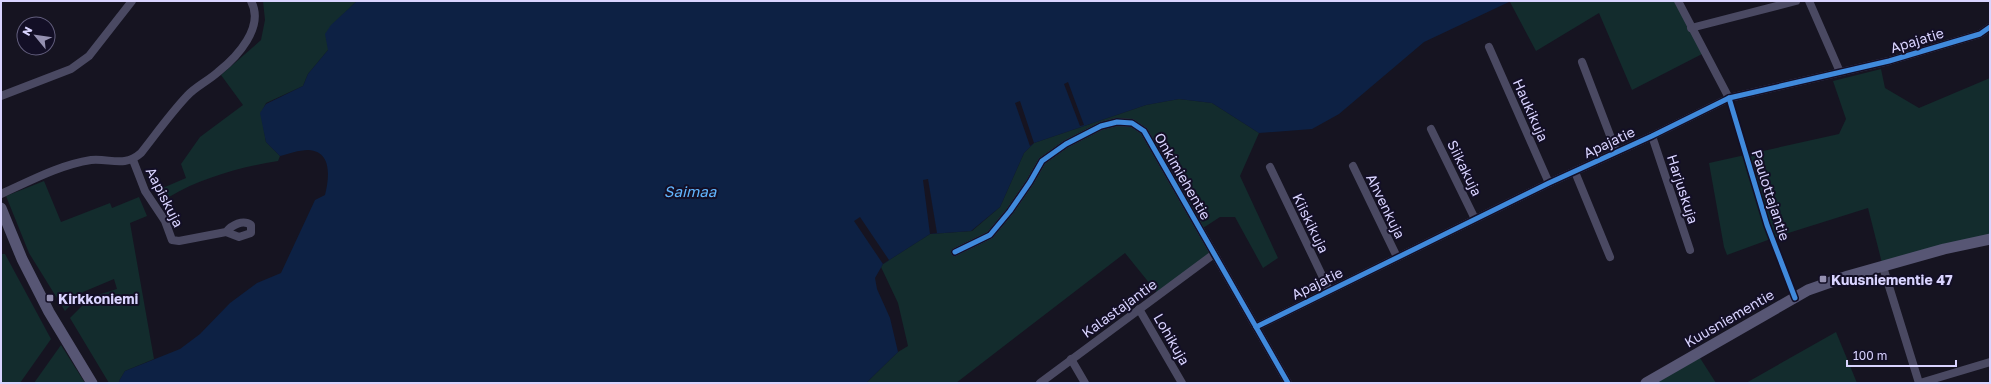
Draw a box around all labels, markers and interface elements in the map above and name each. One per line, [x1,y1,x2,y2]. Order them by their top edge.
north arrow [16,16,56,56]
text: N [19,24,35,38]
street label: Apajatie [1888,24,1946,56]
street label: Haukikuja [1510,76,1552,144]
street label: Apajatie [1581,123,1637,161]
street label: Onkimiehentie [1151,129,1215,223]
street label: Siikakuja [1444,137,1486,199]
street label: Paulottajantie [1748,147,1794,243]
street label: Harjuskuja [1664,152,1702,226]
street label: Aapiskuja [143,164,187,230]
street label: Ahvenkuja [1363,171,1409,241]
water label: Saimaa [664,182,717,200]
street label: Kiiskikuja [1289,190,1333,256]
street label: Apajatie [1289,263,1345,303]
place label: Kuusniementie 47 [1831,271,1953,288]
marker: Kuusniementie 47 [1818,274,1828,284]
street label: Kalastajantie [1078,275,1160,341]
street label: Kuusniementie [1681,285,1777,351]
place label: Kirkkoniemi [58,290,139,307]
marker: Kirkkoniemi [45,293,55,303]
street label: Lohikuja [1150,310,1194,368]
scale bar [1847,342,1956,368]
text: 100 m [1853,348,1887,363]

